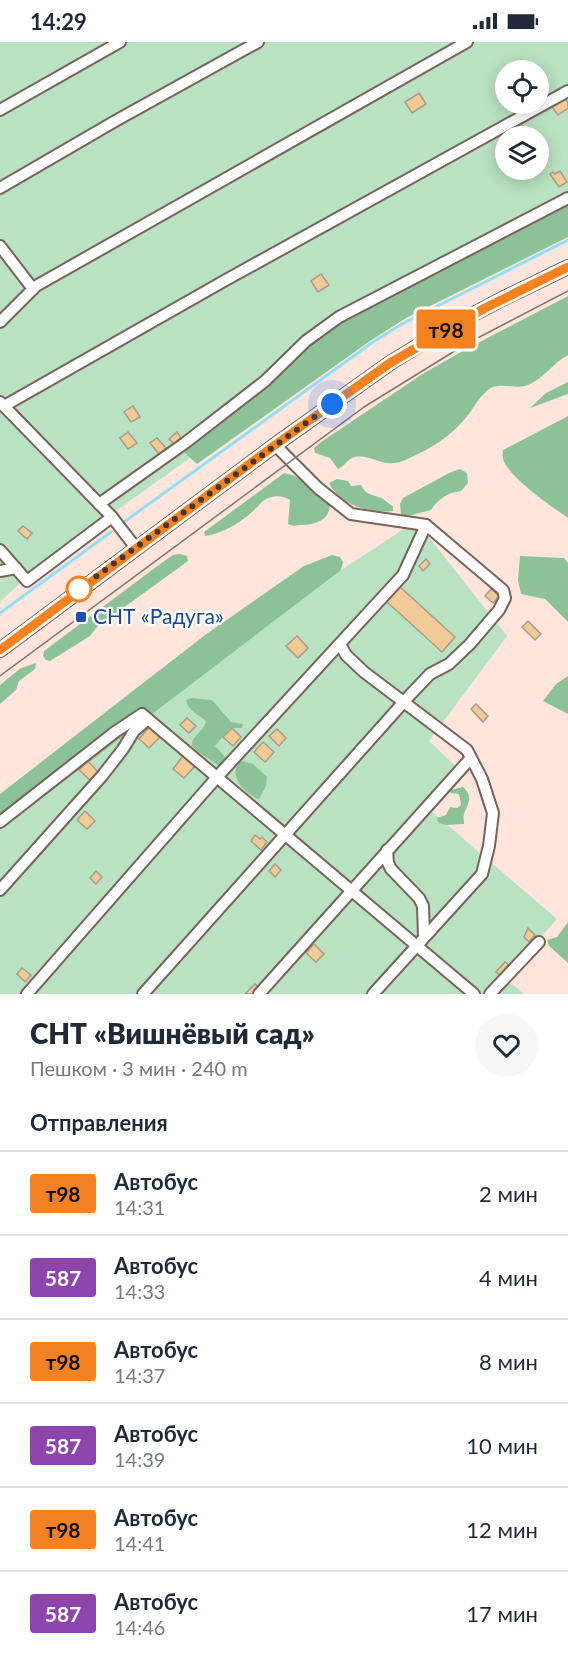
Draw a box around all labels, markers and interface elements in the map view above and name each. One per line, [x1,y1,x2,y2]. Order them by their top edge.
text: 14:29 [30,8,87,35]
map controls [495,60,549,180]
button: locate [495,60,549,114]
button: layers [495,126,549,180]
line badge: т98 [412,310,480,348]
text: т98 [428,317,464,342]
your location [317,389,347,419]
unlabelled marker [66,576,92,602]
place label: СНТ «Радуга» [93,603,224,628]
marker: СНТ «Радуга» [74,610,88,624]
button: heart [475,1014,538,1077]
text: СНТ «Вишнёвый сад» [30,1016,315,1050]
text: Пешком · 3 мин · 240 m [30,1056,248,1080]
text: Отправления [30,1109,168,1136]
text: Автобус [114,1168,198,1195]
text: 2 мин [479,1180,538,1207]
text: т98 [45,1181,81,1206]
text: 14:31 [114,1195,165,1219]
text: Автобус [114,1252,198,1279]
text: 4 мин [479,1264,538,1291]
text: 587 [45,1265,81,1290]
text: 14:33 [114,1279,165,1303]
text: Автобус [114,1336,198,1363]
text: 8 мин [479,1348,538,1375]
text: т98 [45,1349,81,1374]
text: 14:37 [114,1363,165,1387]
text: Автобус [114,1420,198,1447]
text: 10 мин [466,1432,538,1459]
text: 587 [45,1433,81,1458]
text: 14:39 [114,1447,165,1471]
text: Автобус [114,1504,198,1531]
text: 12 мин [466,1516,538,1543]
text: т98 [45,1517,81,1542]
text: 14:41 [114,1531,165,1555]
text: Автобус [114,1588,198,1615]
text: 17 мин [466,1600,538,1627]
text: 587 [45,1601,81,1626]
text: 14:46 [114,1615,165,1639]

